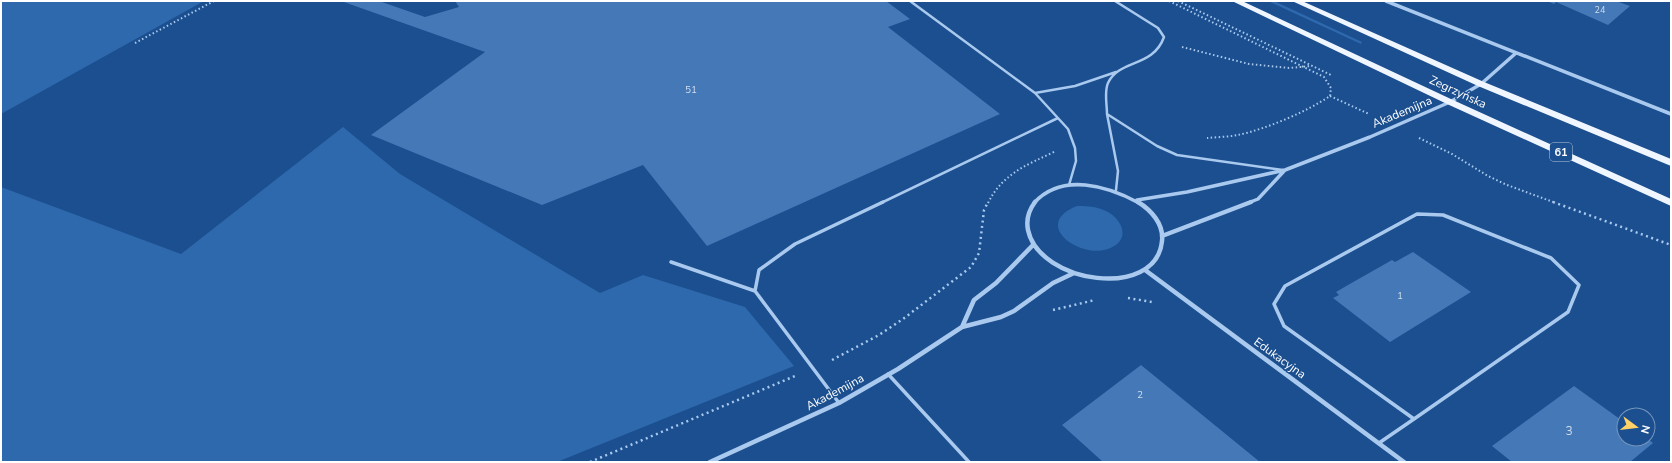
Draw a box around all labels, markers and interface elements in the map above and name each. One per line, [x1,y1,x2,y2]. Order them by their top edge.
house number: 24 [1595,4,1606,16]
street label: Zegrzyńska [1427,72,1489,112]
house number: 51 [685,83,697,97]
street label: Akademijna [1370,92,1434,132]
road number: 61 [1550,143,1572,161]
house number: 1 [1397,289,1403,303]
street label: Edukacyjna [1251,334,1309,382]
street label: Akademijna [803,370,867,414]
house number: 2 [1137,388,1143,402]
north arrow [1616,407,1656,447]
house number: 3 [1565,423,1573,439]
text: N [1637,424,1653,435]

